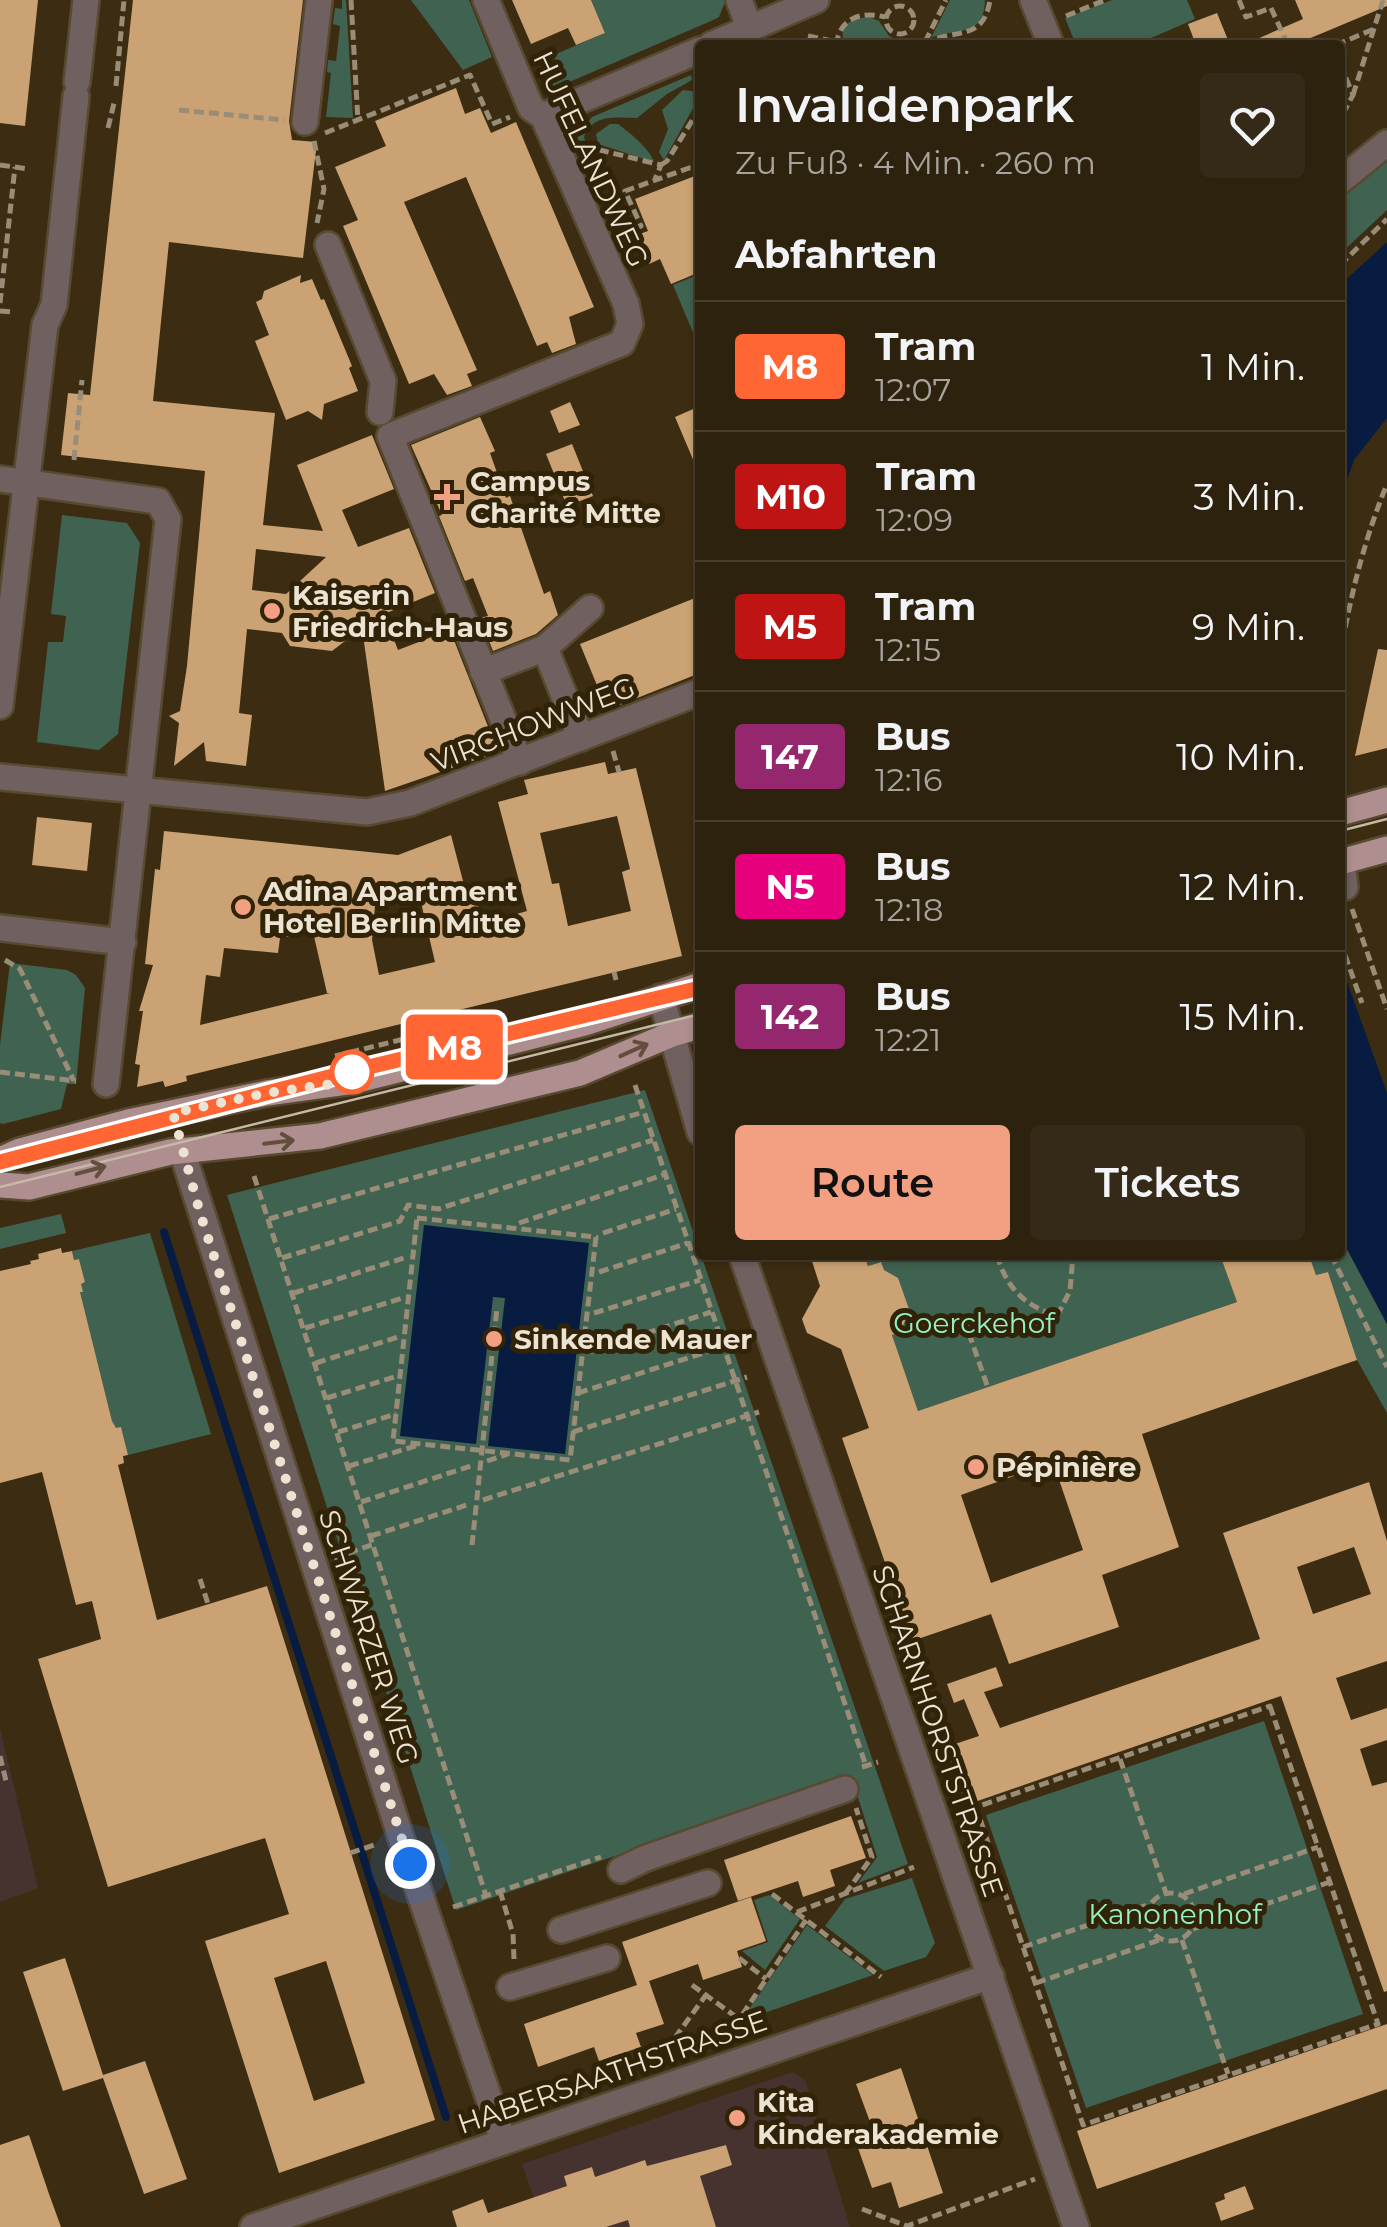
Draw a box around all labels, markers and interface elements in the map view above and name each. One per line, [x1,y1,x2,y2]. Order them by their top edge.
street label: HUFELANDWEG [526,46,656,272]
button: heart [1200,73,1305,178]
text: Invalidenpark [735,76,1074,134]
text: Zu Fuß · 4 Min. · 260 m [735,143,1096,182]
text: Abfahrten [735,231,937,278]
text: Tram [875,323,976,370]
text: 1 Min. [1201,343,1305,390]
text: M8 [762,345,818,388]
text: 12:07 [875,370,951,409]
text: Tram [876,453,977,500]
place label: Campus Charité Mitte [470,464,661,530]
text: 3 Min. [1193,473,1305,520]
text: M10 [755,475,826,518]
marker: Campus Charité Mitte [434,484,460,510]
text: 12:09 [876,500,953,539]
place label: Kaiserin Friedrich-Haus [292,578,508,644]
text: Tram [875,583,976,630]
marker: Kaiserin Friedrich-Haus [261,600,283,622]
text: 9 Min. [1192,603,1305,650]
text: M5 [763,605,817,648]
text: 12:15 [875,630,941,669]
street label: VIRCHOWWEG [426,670,640,778]
text: Bus [875,713,950,760]
text: 10 Min. [1176,733,1305,780]
text: 147 [761,735,819,778]
text: 12:16 [875,760,943,799]
text: Bus [875,843,950,890]
text: 12 Min. [1179,863,1305,910]
text: N5 [765,865,815,908]
place label: Adina Apartment Hotel Berlin Mitte [262,874,521,940]
text: 12:18 [875,890,943,929]
marker: Adina Apartment Hotel Berlin Mitte [232,896,254,918]
text: Bus [875,973,950,1020]
text: 15 Min. [1180,993,1305,1040]
text: 142 [761,995,819,1038]
line badge: M8 [409,1014,499,1080]
text: 12:21 [875,1020,941,1059]
text: M8 [426,1026,482,1069]
one-way arrow [618,1040,649,1058]
unlabelled marker [331,1051,373,1093]
button: Route [735,1125,1010,1240]
button: Tickets [1030,1125,1305,1240]
one-way arrow [262,1132,294,1151]
one-way arrow [75,1160,106,1179]
park label: Goerckehof [893,1306,1056,1340]
place label: Sinkende Mauer [514,1322,752,1356]
marker: Sinkende Mauer [483,1328,505,1350]
place label: Pépinière [996,1450,1137,1484]
marker: Pépinière [965,1456,987,1478]
street label: SCHWARZER WEG [312,1506,426,1768]
street label: SCHARNHORSTSTRASSE [865,1561,1011,1901]
your location [385,1839,435,1889]
park label: Kanonenhof [1088,1897,1263,1931]
street label: HABERSAATHSTRASSE [453,2003,771,2141]
place label: Kita Kinderakademie [757,2085,999,2151]
marker: Kita Kinderakademie [726,2107,748,2129]

